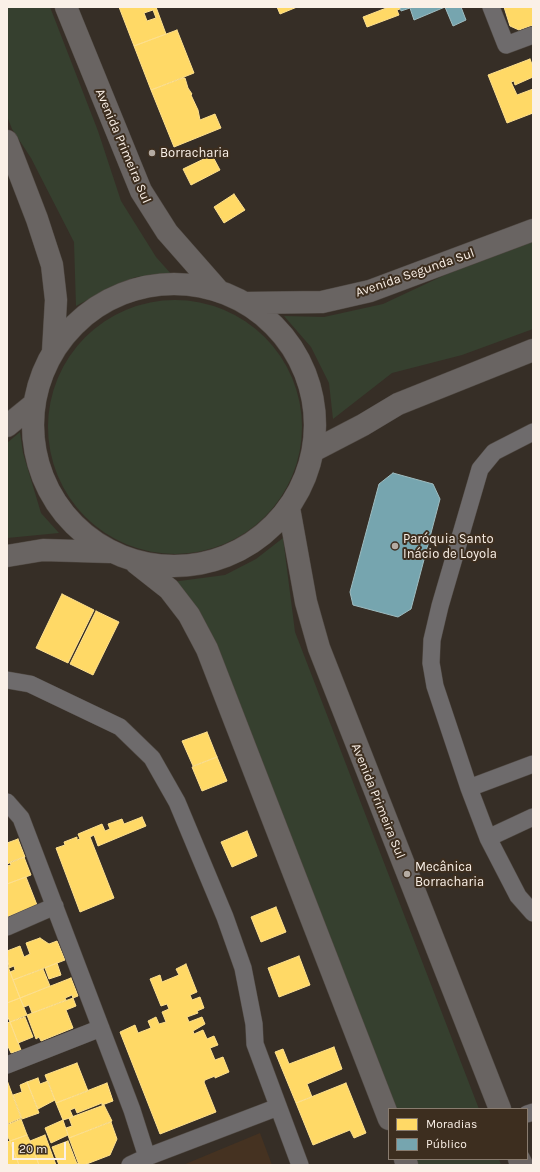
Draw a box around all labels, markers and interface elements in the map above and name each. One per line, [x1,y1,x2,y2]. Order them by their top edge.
street label: Avenida Primeira Sul [92,86,154,206]
place label: Borracharia [160,145,229,161]
marker: Borracharia [147,148,157,158]
street label: Avenida Segunda Sul [353,245,477,301]
place label: Paróquia Santo Inácio de Loyola [403,531,497,562]
marker: Paróquia Santo Inácio de Loyola [390,541,400,551]
street label: Avenida Primeira Sul [348,741,408,861]
place label: Mecânica Borracharia [415,859,484,890]
marker: Mecânica Borracharia [402,869,412,879]
legend [388,1108,528,1160]
text: Moradias [426,1117,477,1131]
scale bar [14,1134,68,1160]
text: Público [426,1137,467,1151]
text: 20 m [19,1142,47,1156]

